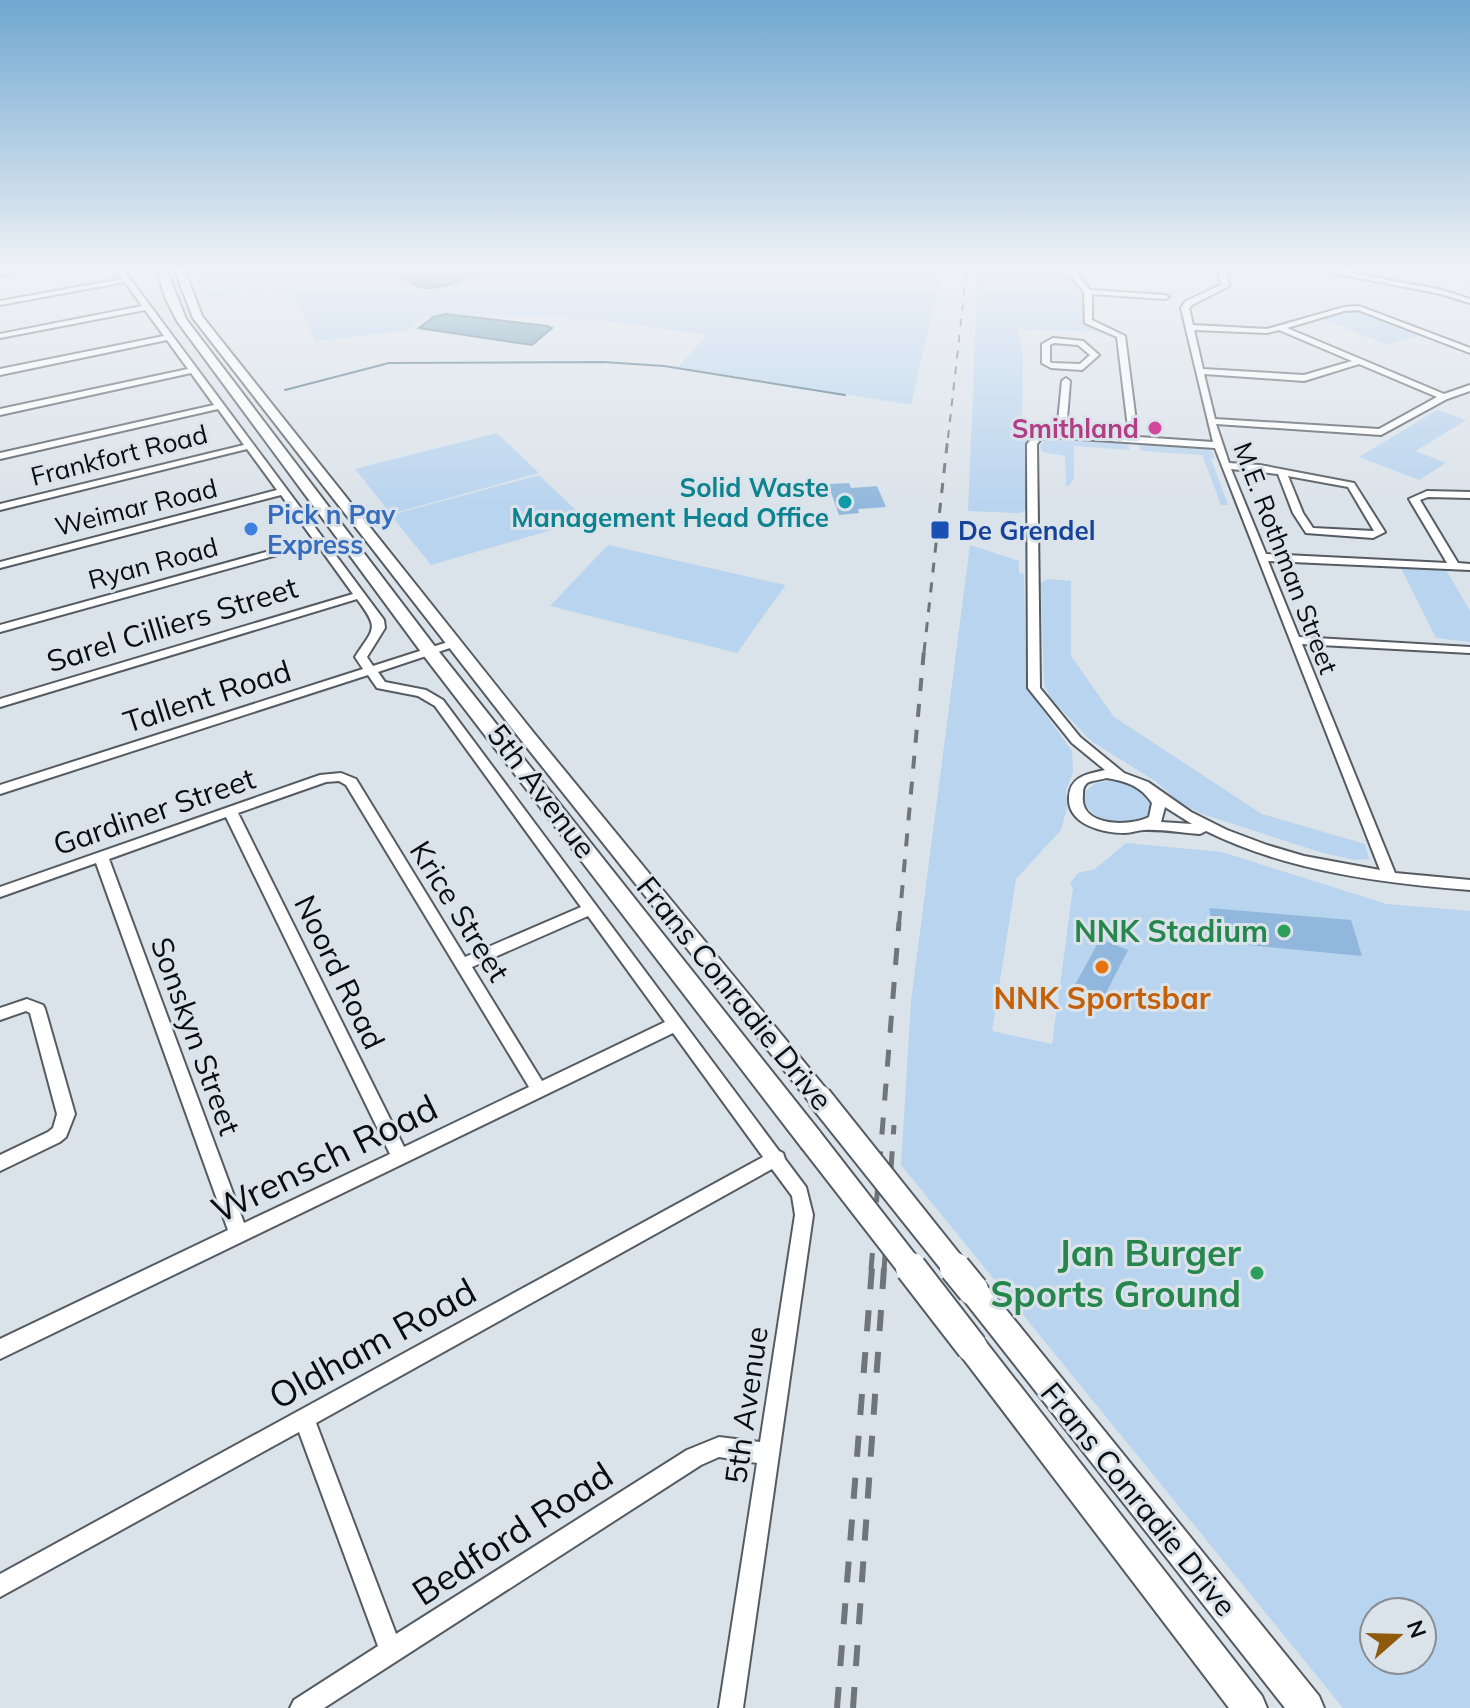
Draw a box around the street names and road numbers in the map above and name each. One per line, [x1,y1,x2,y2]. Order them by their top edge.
street label: Frankfort Road [27,417,211,493]
street label: M.E. Rothman Street [1227,437,1345,679]
street label: Weimar Road [51,471,221,543]
street label: Ryan Road [85,530,221,596]
street label: Sarel Cilliers Street [42,568,302,680]
street label: Tallent Road [118,651,296,741]
street label: 5th Avenue [479,716,605,866]
street label: Gardiner Street [48,759,260,863]
street label: Krice Street [402,834,518,988]
street label: Frans Conradie Drive [629,868,841,1118]
street label: Noord Road [286,889,394,1055]
street label: Sonskyn Street [143,932,249,1140]
street label: Wrensch Road [204,1084,444,1232]
street label: Oldham Road [261,1268,483,1418]
street label: 5th Avenue [716,1324,776,1486]
street label: Frans Conradie Drive [1033,1374,1245,1624]
street label: Bedford Road [403,1452,621,1614]

